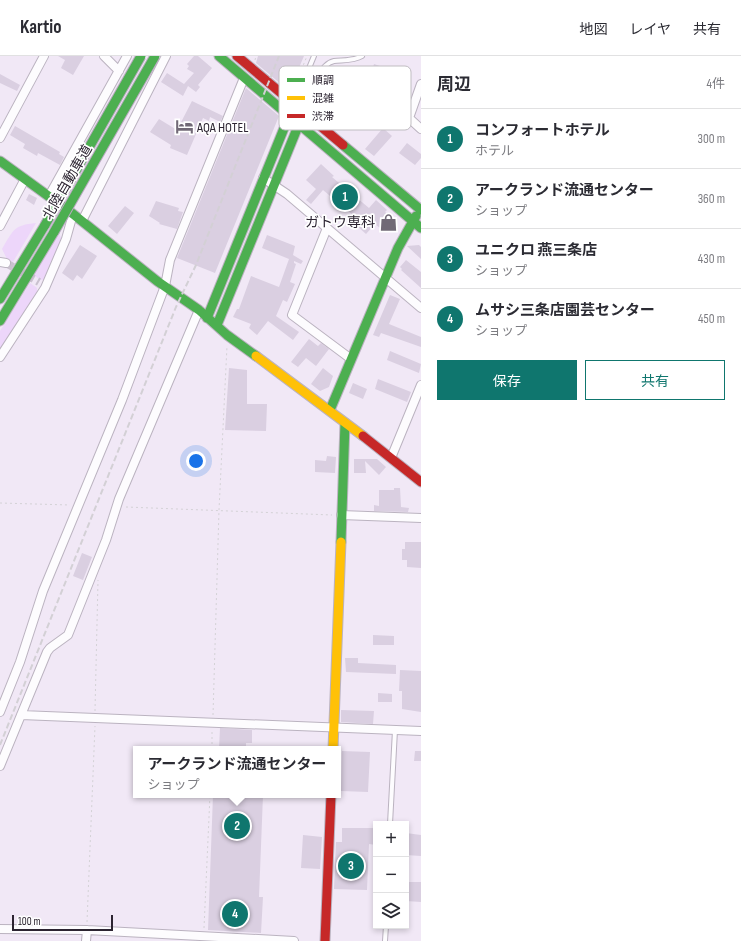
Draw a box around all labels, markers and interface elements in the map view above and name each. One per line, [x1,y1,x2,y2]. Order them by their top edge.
text: Kartio [20,16,62,39]
text: 地図 [579,21,607,38]
text: レイヤ [629,21,671,38]
text: 共有 [693,21,721,38]
legend [279,66,411,130]
text: 順調 [312,74,334,87]
text: 周辺 [437,75,471,95]
text: 4件 [707,76,725,92]
text: 混雑 [312,92,334,105]
text: 渋滞 [312,110,334,123]
hotel icon: AQA HOTEL [174,117,194,137]
place label: AQA HOTEL [196,119,248,136]
text: コンフォートホテル [475,121,610,140]
text: 1 [447,131,453,147]
text: 300 m [698,131,725,147]
street label: 北陸自動車道 [39,142,96,223]
text: ホテル [475,143,514,159]
text: アークランド流通センター [475,181,654,200]
pin: 1 [332,182,358,212]
text: 2 [447,191,453,207]
text: 360 m [698,191,725,207]
text: ショップ [475,203,527,219]
shop icon: ガトウ専科 [378,212,398,232]
place label: ガトウ専科 [305,214,375,231]
text: ユニクロ 燕三条店 [475,241,597,260]
text: 3 [447,251,453,267]
text: 430 m [698,251,725,267]
text: ショップ [475,263,527,279]
text: ムサシ三条店園芸センター [475,301,655,320]
text: 4 [447,311,453,327]
text: 450 m [698,311,725,327]
text: ショップ [475,323,527,339]
button: 保存 [437,360,577,400]
button: 共有 [585,360,725,400]
your location [186,451,206,471]
popup [133,746,341,798]
text: アークランド流通センター [147,755,327,774]
text: ショップ [147,777,199,793]
pin: 2 [224,811,250,841]
map controls [373,821,409,929]
button: + [373,821,409,857]
pin: 3 [338,851,364,881]
button: − [373,857,409,893]
button: layers [373,893,409,929]
pin: 4 [222,899,248,929]
scale bar [12,913,113,932]
text: 100 m [18,915,40,928]

